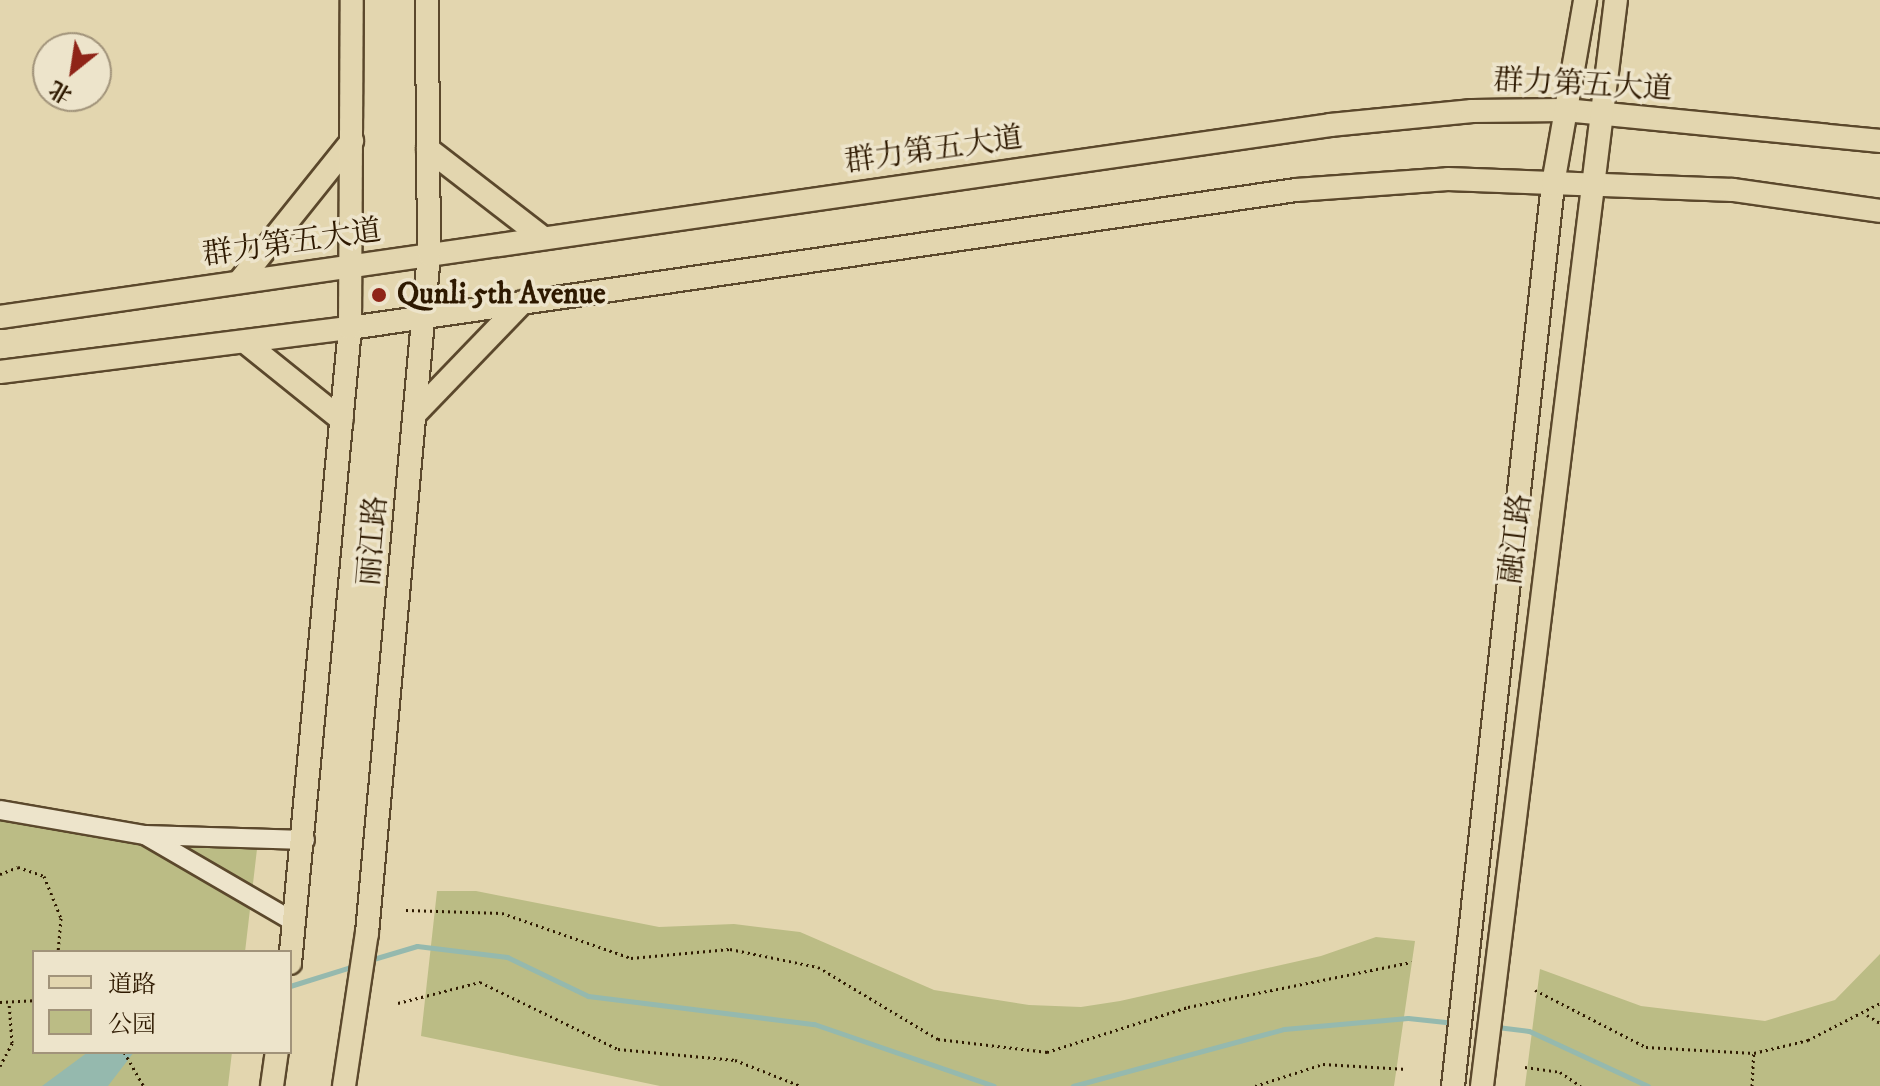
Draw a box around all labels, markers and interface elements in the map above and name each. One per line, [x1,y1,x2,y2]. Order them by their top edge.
north arrow [32,32,112,112]
street label: 群力第五大道 [1492,63,1674,109]
text: 北 [44,74,77,109]
street label: 群力第五大道 [842,121,1026,181]
street label: 群力第五大道 [200,214,384,274]
place label: Qunli 5th Avenue [397,277,606,313]
marker: Qunli 5th Avenue [368,284,390,306]
street label: 融江路 [1494,492,1540,586]
street label: 丽江路 [352,495,396,587]
legend [32,950,292,1054]
text: 道路 [108,970,156,1000]
text: 公园 [108,1010,156,1040]

